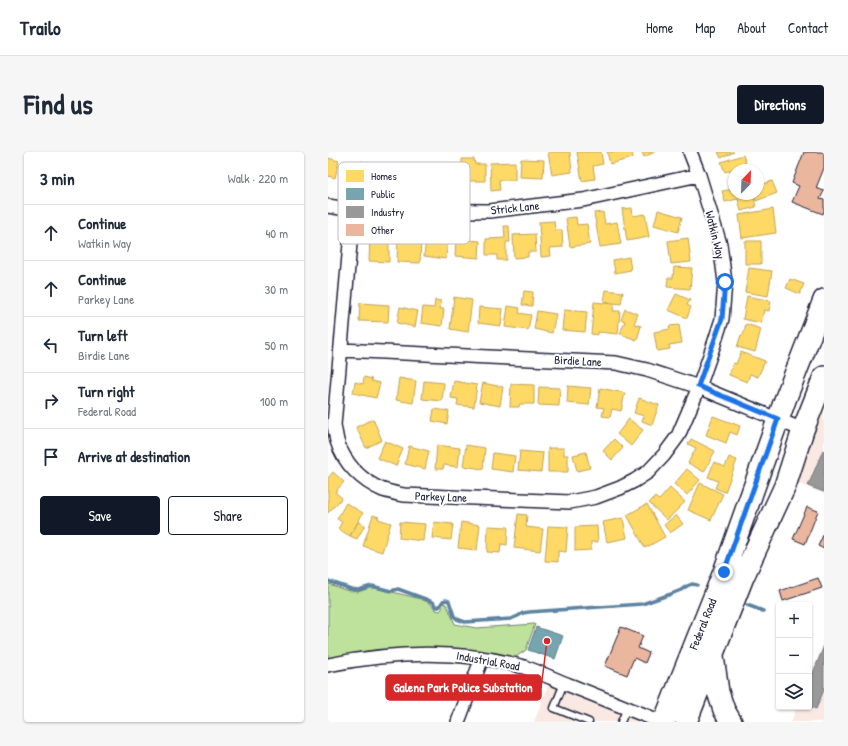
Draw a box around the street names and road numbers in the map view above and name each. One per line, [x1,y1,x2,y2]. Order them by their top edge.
street label: Strick Lane [490,196,540,219]
street label: Watkin Way [701,209,730,261]
street label: Birdie Lane [554,351,602,370]
street label: Parkey Lane [415,487,468,506]
street label: Federal Road [684,595,721,653]
street label: Industrial Road [455,647,521,674]

